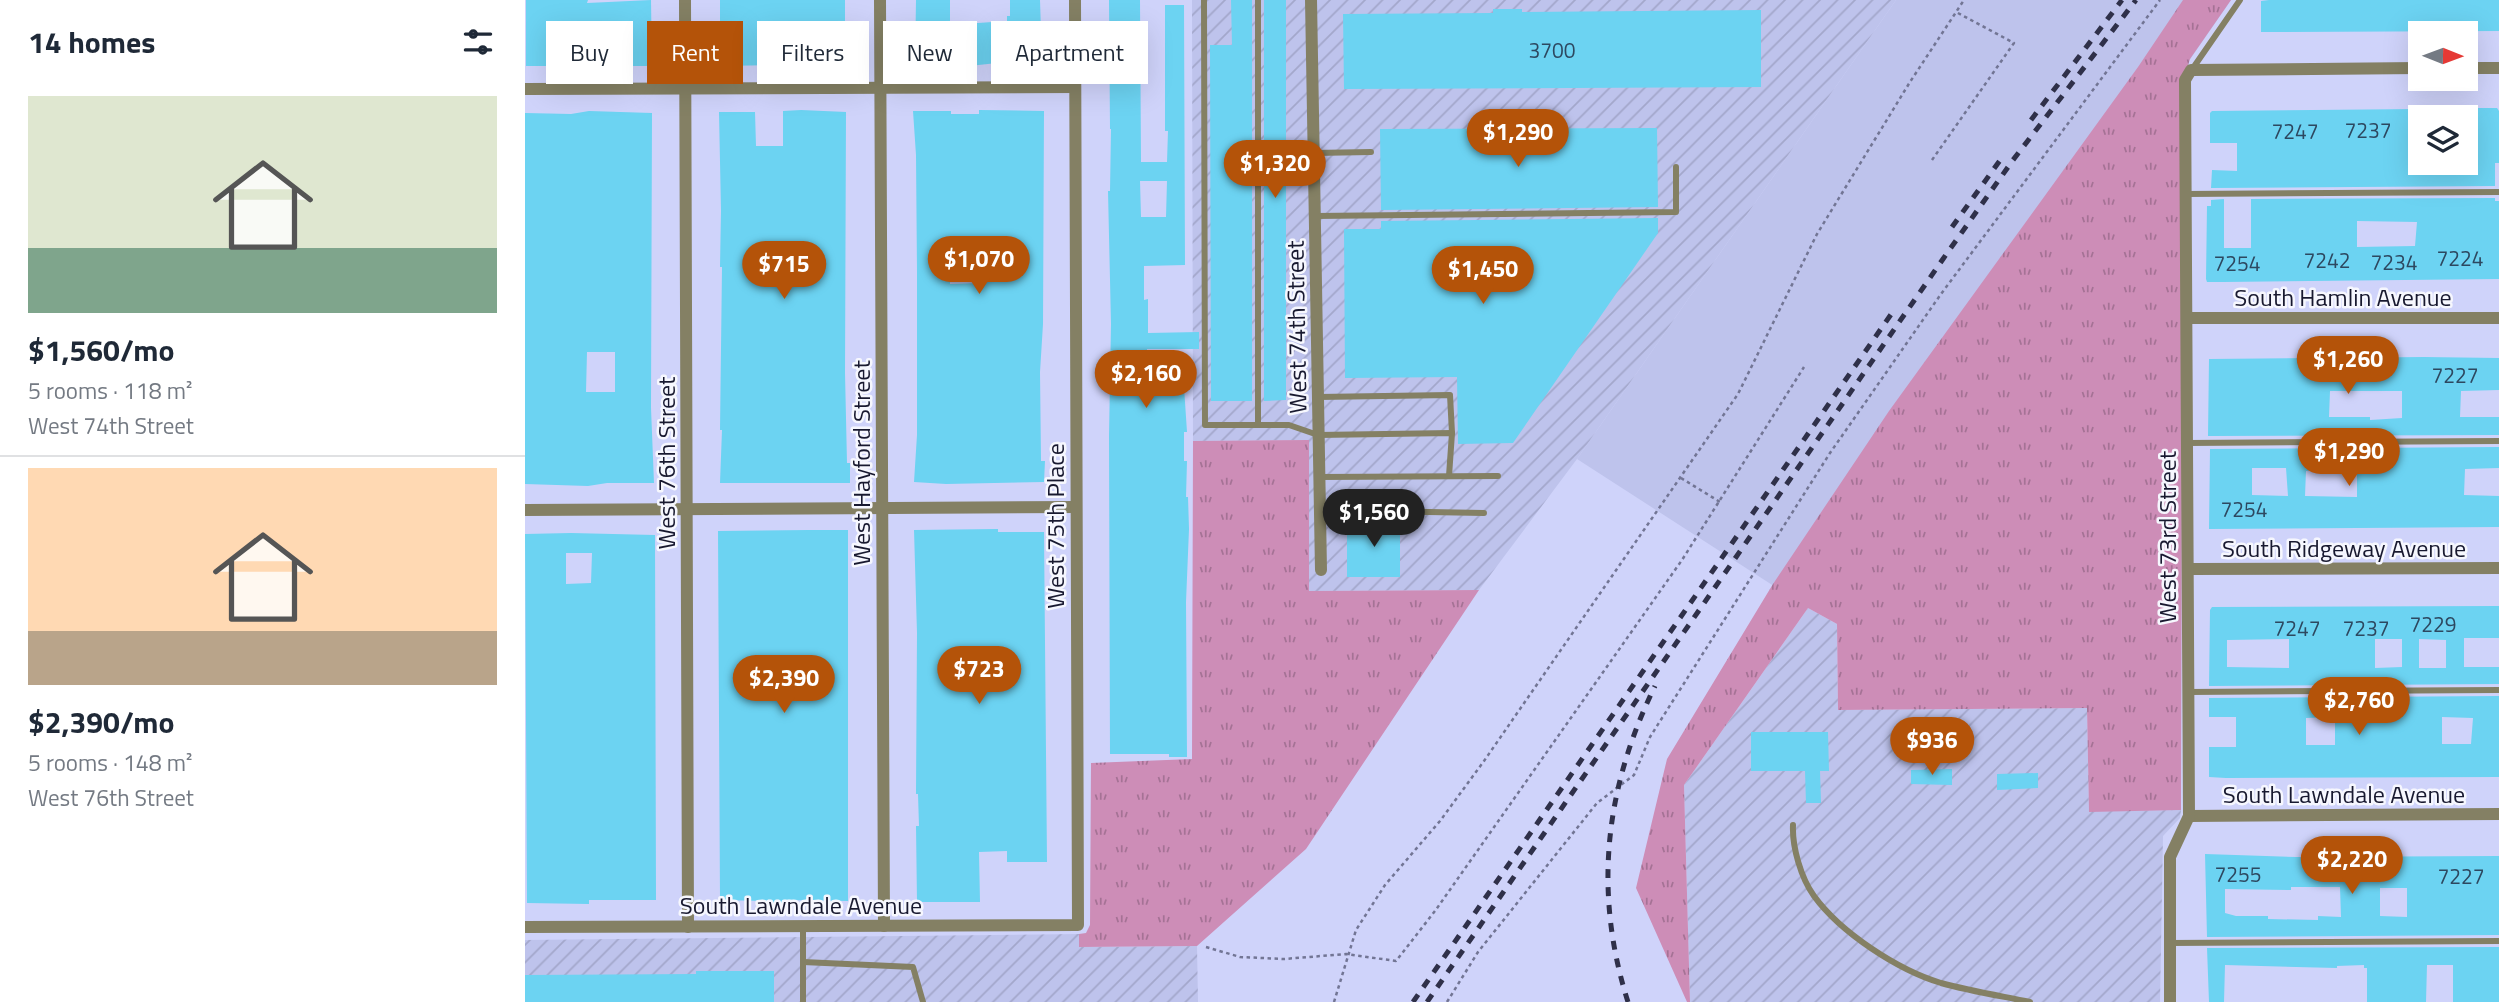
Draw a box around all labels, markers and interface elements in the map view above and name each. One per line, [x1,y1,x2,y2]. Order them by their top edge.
text: 14 homes [28,19,155,65]
chip: Buy [546,21,633,84]
chip: Rent [647,21,743,84]
chip: Filters [757,21,869,84]
chip: New [883,21,977,84]
chip: Apartment [991,21,1148,84]
north arrow [2408,21,2478,91]
map controls [2408,21,2478,175]
icon: filters [459,23,497,61]
house number: 3700 [1528,34,1576,66]
button: layers [2408,105,2478,175]
pin: $1,290 [1461,110,1575,169]
text: $1,290 [1483,114,1553,149]
house number: 7237 [2344,114,2392,146]
house number: 7247 [2271,115,2319,147]
pin: $1,320 [1218,140,1332,200]
icon: home [200,142,326,268]
text: $1,320 [1240,145,1310,180]
pin: $1,070 [922,236,1036,296]
street label: West 74th Street [1276,240,1316,414]
text: $1,070 [944,241,1014,276]
pin: $715 [743,242,825,301]
house number: 7224 [2436,242,2484,274]
house number: 7242 [2303,244,2351,276]
text: $715 [758,246,810,281]
pin: $1,450 [1426,246,1540,306]
house number: 7234 [2370,246,2418,278]
house number: 7254 [2213,247,2261,279]
text: $1,450 [1448,251,1518,286]
street label: South Hamlin Avenue [2234,279,2452,315]
text: $1,560/mo [28,327,174,373]
pin: $1,260 [2291,336,2405,396]
text: $1,260 [2313,341,2383,376]
pin: $2,160 [1089,350,1203,410]
text: $2,160 [1111,355,1181,390]
house number: 7227 [2431,359,2479,391]
street label: West Hayford Street [843,360,879,566]
text: 5 rooms · 118 m² [28,373,192,408]
street label: West 76th Street [648,376,684,550]
text: West 74th Street [28,408,194,443]
pin: $1,290 [2292,428,2406,488]
text: $1,290 [2314,433,2384,468]
street label: West 75th Place [1037,443,1073,609]
street label: West 73rd Street [2149,450,2185,623]
pin: $1,560 [1317,490,1431,549]
house number: 7254 [2220,493,2268,525]
text: $1,560 [1339,494,1409,529]
icon: home [200,514,326,640]
street label: South Ridgeway Avenue [2222,530,2466,566]
house number: 7229 [2409,608,2457,640]
house number: 7247 [2273,612,2321,644]
house number: 7237 [2342,612,2390,644]
pin: $723 [938,646,1020,706]
text: $723 [953,651,1005,686]
pin: $2,390 [727,656,841,715]
text: $2,390 [749,660,819,695]
pin: $2,760 [2302,678,2416,737]
text: $2,760 [2324,682,2394,717]
text: $2,390/mo [28,699,174,745]
pin: $936 [1891,718,1973,777]
text: $936 [1906,722,1958,757]
text: 5 rooms · 148 m² [28,745,192,780]
street label: South Lawndale Avenue [2223,776,2465,812]
text: West 76th Street [28,780,194,815]
pin: $2,220 [2295,836,2409,896]
text: $2,220 [2317,841,2387,876]
house number: 7255 [2214,858,2262,890]
house number: 7227 [2437,860,2485,892]
street label: South Lawndale Avenue [680,887,922,923]

